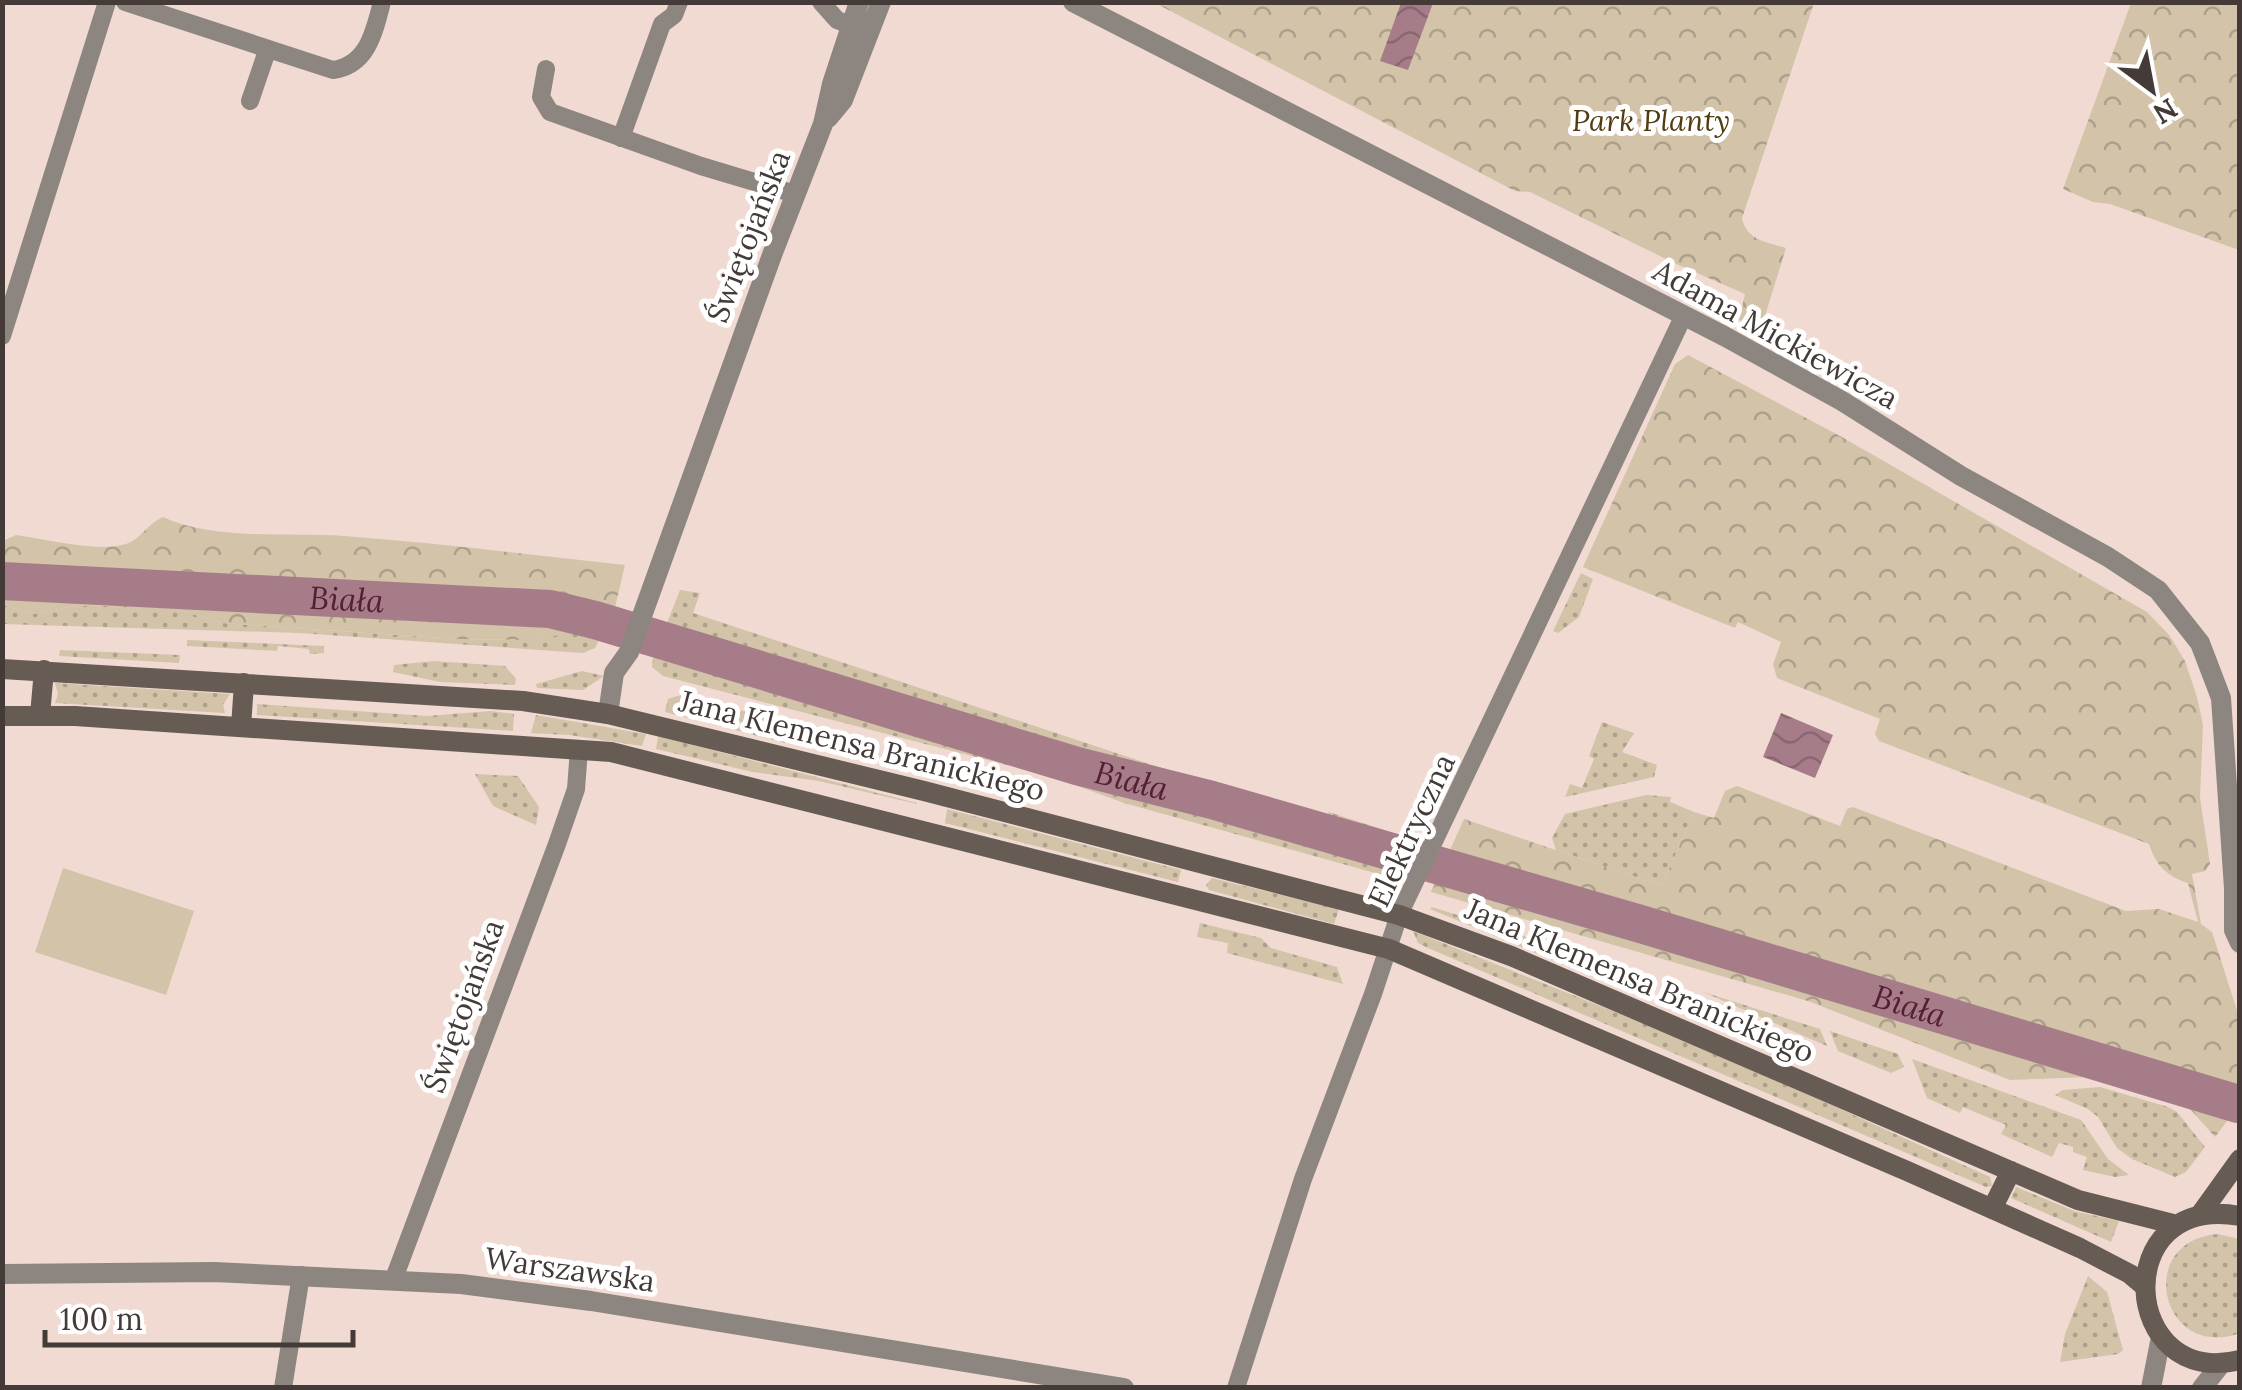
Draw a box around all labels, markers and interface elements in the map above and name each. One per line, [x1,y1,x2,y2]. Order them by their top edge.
north arrow [2102,40,2202,140]
text: N [2147,90,2184,132]
park label: Park Planty [1572,101,1730,139]
street label: Świętojańska [698,144,799,328]
street label: Adama Mickiewicza [1646,250,1905,417]
water label: Biała [308,576,385,621]
street label: Jana Klemensa Branickiego [674,681,1049,810]
street label: Elektryczna [1359,747,1464,913]
water label: Biała [1090,751,1173,809]
street label: Jana Klemensa Branickiego [1459,889,1820,1072]
street label: Świętojańska [414,914,513,1098]
water label: Biała [1868,975,1952,1036]
street label: Warszawska [483,1238,657,1300]
scale bar [45,1285,352,1347]
text: 100 m [60,1300,143,1338]

